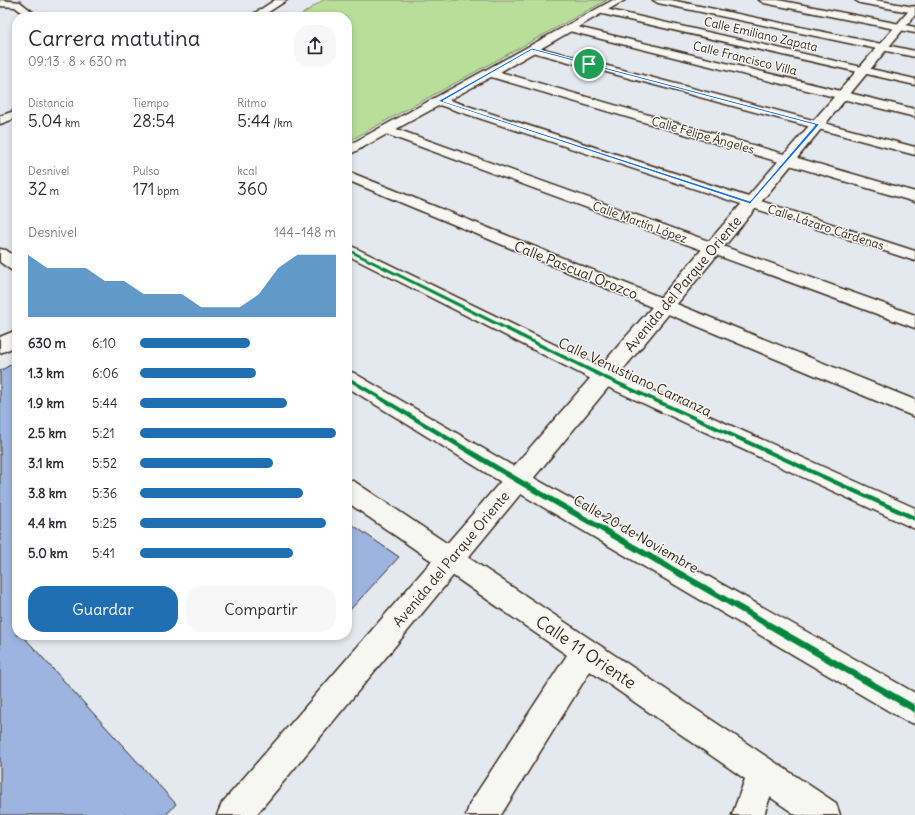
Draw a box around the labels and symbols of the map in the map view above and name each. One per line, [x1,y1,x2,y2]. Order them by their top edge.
street label: Calle Emiliano Zapata [703,14,820,54]
street label: Calle Francisco Villa [692,38,799,78]
pin [572,47,606,81]
street label: Calle Felipe Ángeles [650,113,756,157]
street label: Calle Martín López [591,198,690,246]
street label: Calle Lázaro Cárdenas [766,201,886,253]
street label: Avenida del Parque Oriente [621,212,745,356]
street label: Calle Pascual Orozco [511,237,641,303]
street label: Calle Venustiano Carranza [556,334,714,420]
street label: Avenida del Parque Oriente [389,487,513,631]
street label: Calle 20 de Noviembre [570,491,702,577]
street label: Calle 11 Oriente [532,610,640,694]

